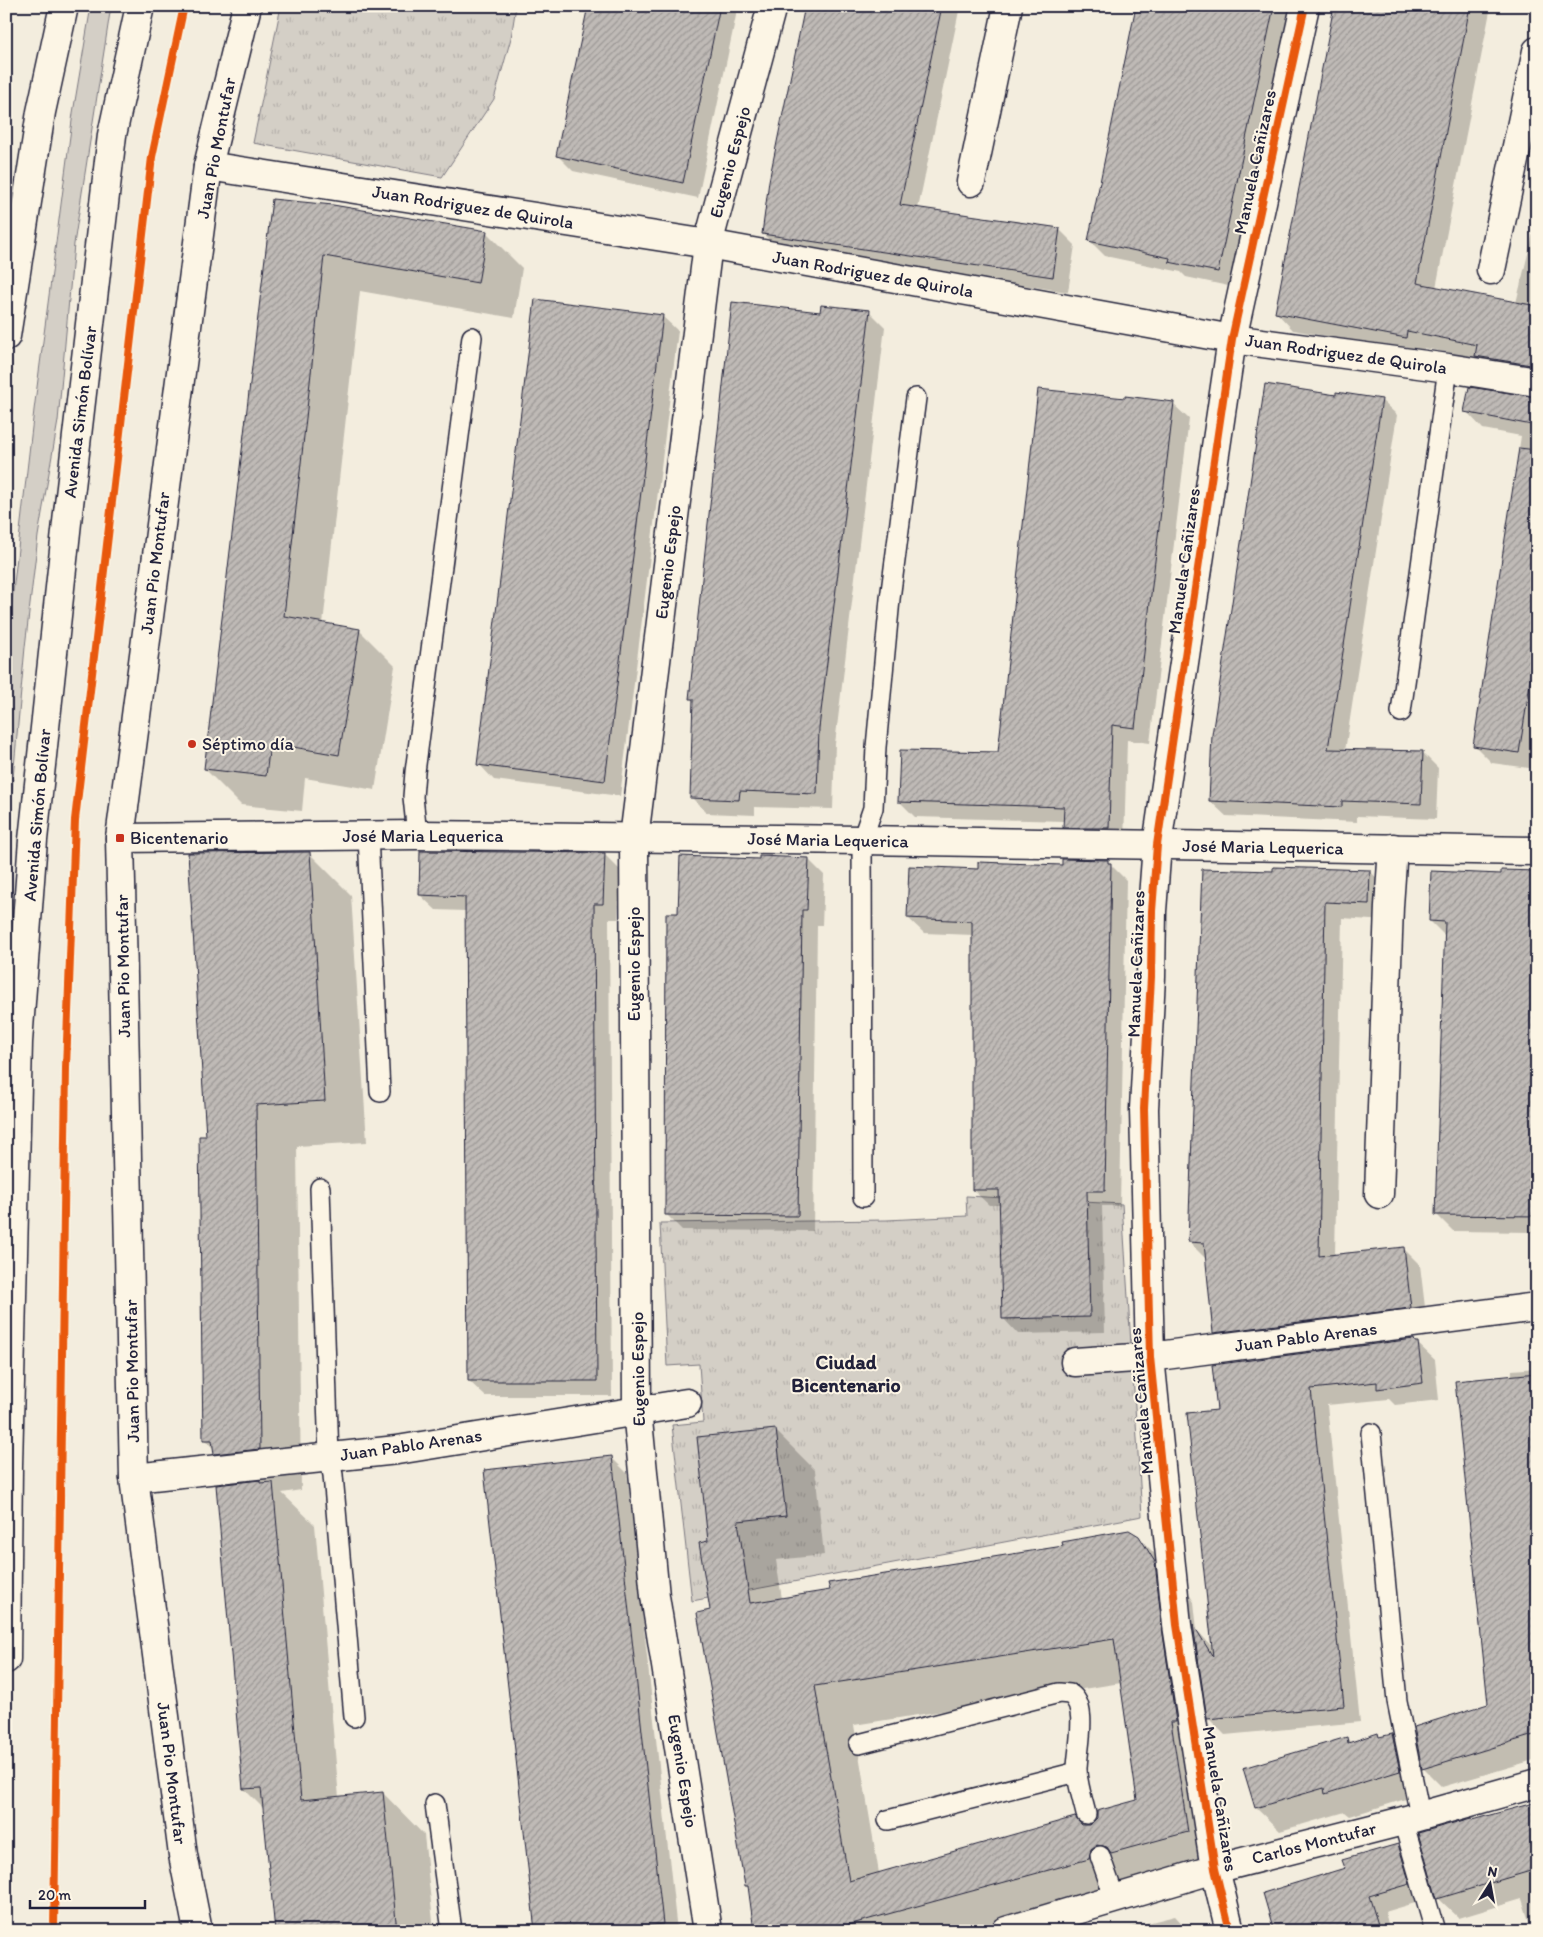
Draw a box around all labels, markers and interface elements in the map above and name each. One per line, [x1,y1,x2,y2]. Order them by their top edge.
street label: Juan Pio Montufar [192,75,241,220]
street label: Manuela Cañizares [1229,88,1281,236]
street label: Eugenio Espejo [705,104,755,220]
street label: Juan Rodriguez de Quirola [371,180,575,234]
street label: Juan Rodriguez de Quirola [771,245,975,303]
street label: Avenida Simón Bolívar [59,325,101,499]
street label: Juan Rodriguez de Quirola [1244,329,1448,379]
street label: Manuela Cañizares [1163,487,1205,635]
street label: Juan Pio Montufar [135,490,175,635]
street label: Eugenio Espejo [650,504,686,620]
street label: Avenida Simón Bolívar [19,728,56,902]
place label: Séptimo día [202,733,294,755]
marker: Séptimo día [186,738,198,750]
street label: José Maria Lequerica [342,825,504,847]
place label: Bicentenario [130,827,228,849]
street label: José Maria Lequerica [747,828,909,852]
marker: Bicentenario [114,832,126,844]
street label: José Maria Lequerica [1182,835,1344,859]
street label: Manuela Cañizares [1122,890,1150,1038]
street label: Juan Pio Montufar [111,893,135,1038]
street label: Eugenio Espejo [623,907,645,1021]
street label: Juan Pio Montufar [120,1298,144,1443]
street label: Eugenio Espejo [626,1311,650,1427]
street label: Juan Pablo Arenas [1234,1317,1378,1357]
street label: Manuela Cañizares [1124,1327,1158,1475]
district label: Ciudad Bicentenario [791,1350,901,1397]
street label: Juan Pablo Arenas [339,1424,483,1466]
street label: Juan Pio Montufar [152,1701,192,1846]
street label: Eugenio Espejo [663,1713,703,1829]
street label: Manuela Cañizares [1198,1725,1242,1873]
street label: Carlos Montufar [1249,1817,1379,1869]
north arrow [1466,1860,1516,1910]
text: N [1486,1862,1499,1881]
scale bar [30,1877,145,1909]
text: 20 m [38,1886,72,1904]

